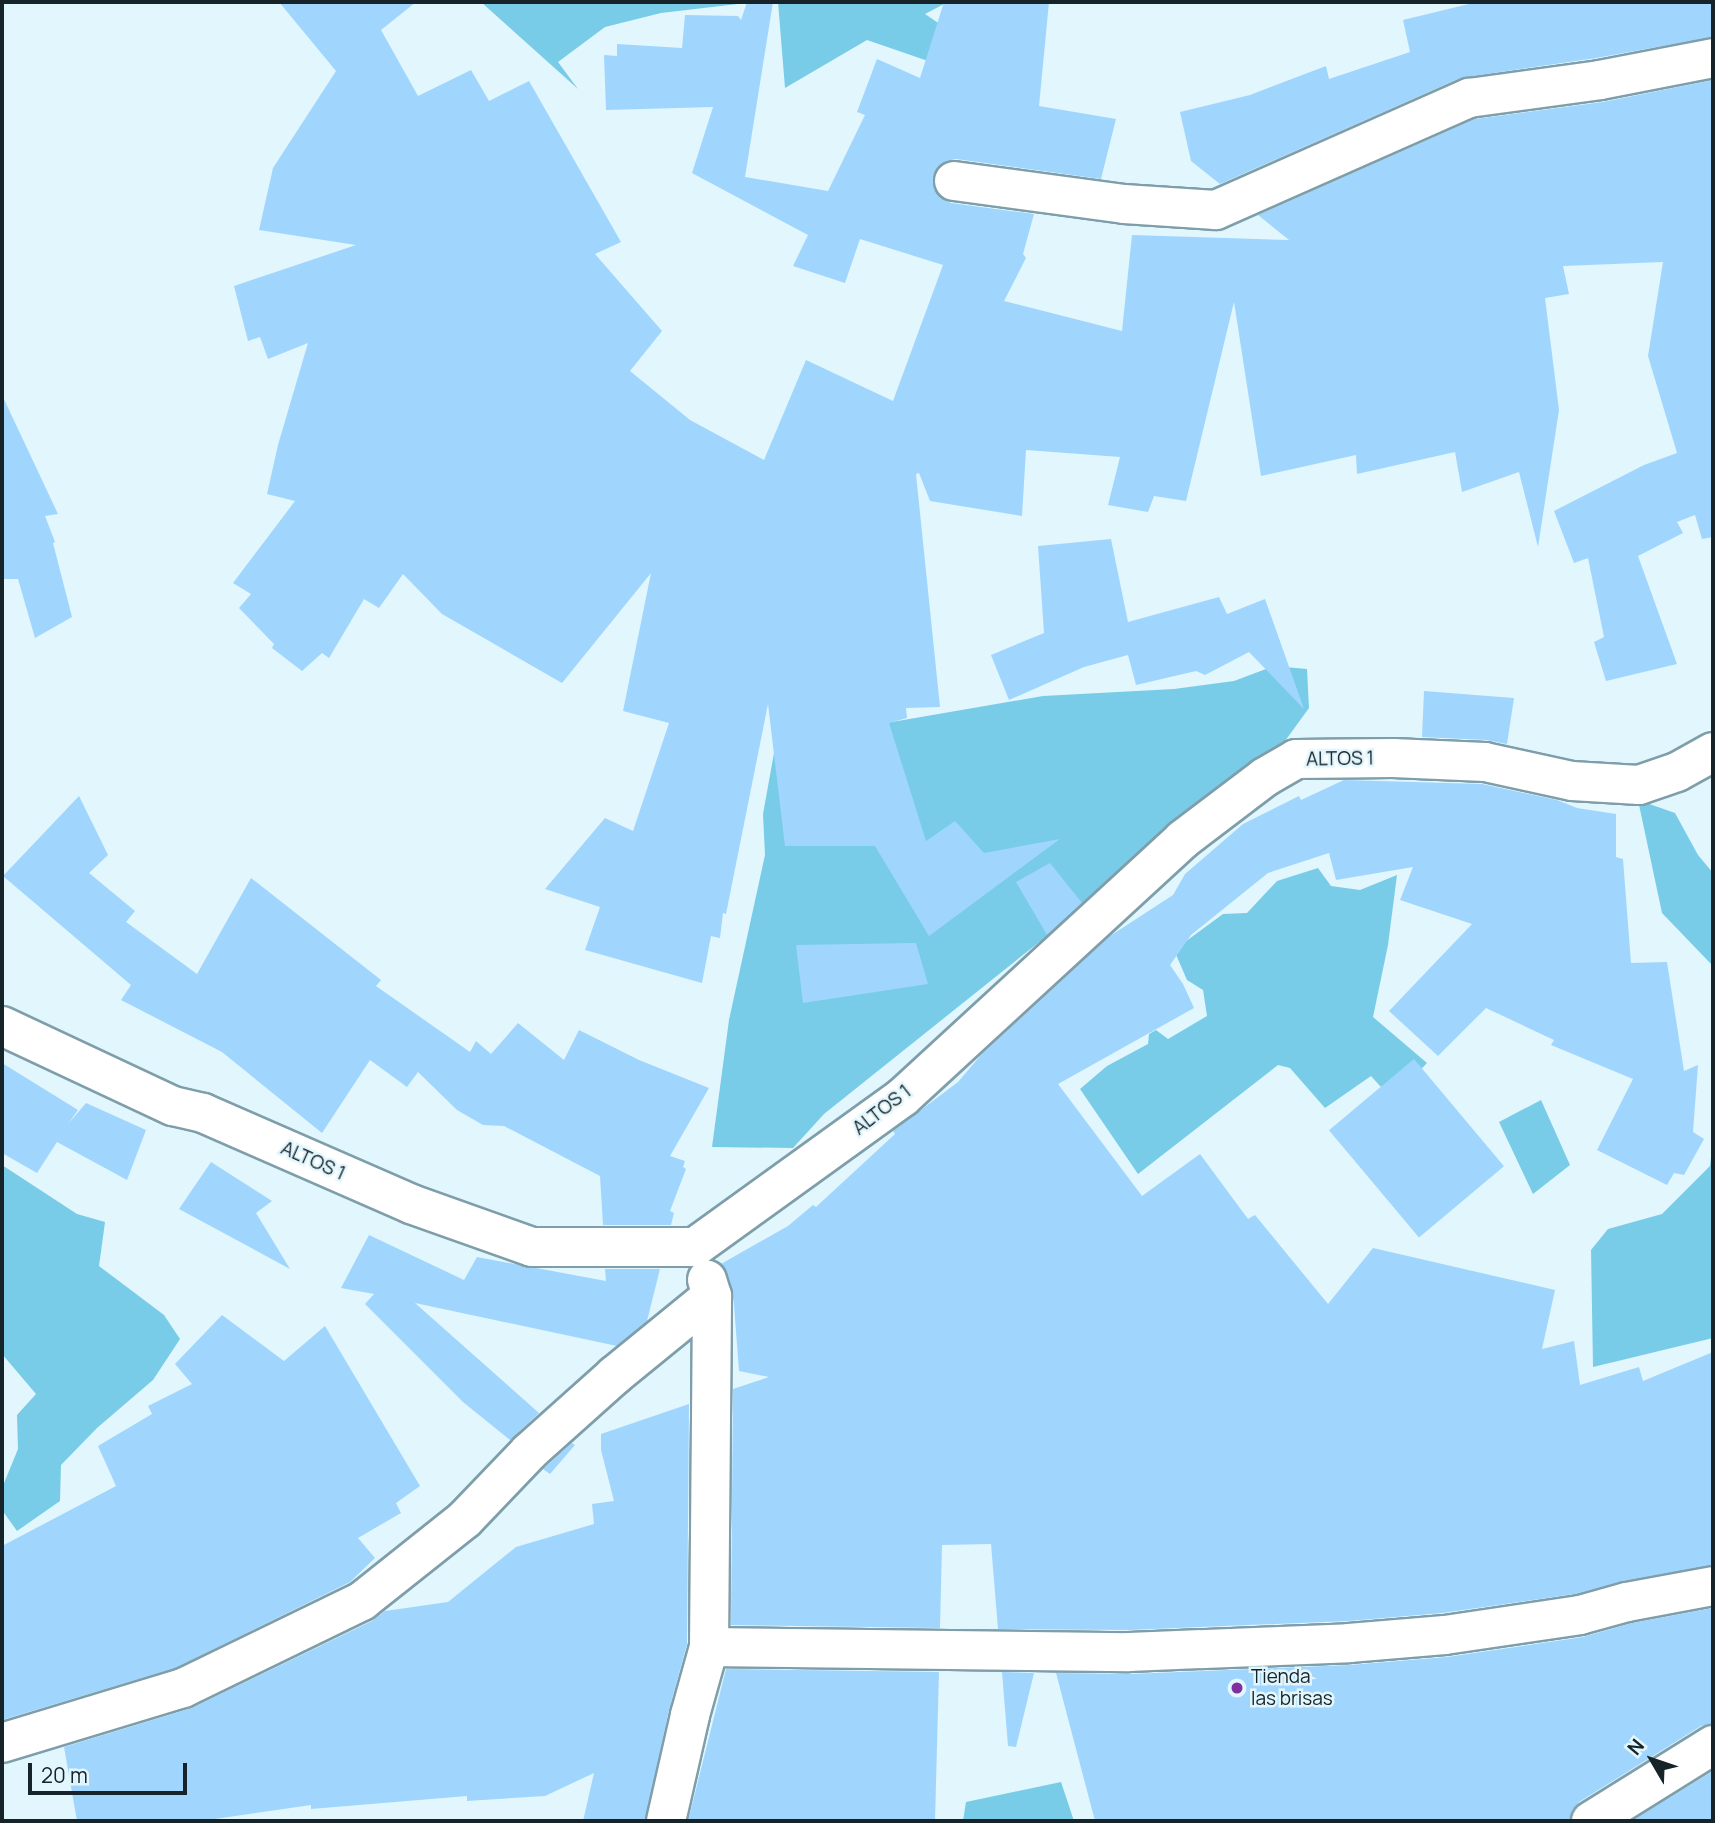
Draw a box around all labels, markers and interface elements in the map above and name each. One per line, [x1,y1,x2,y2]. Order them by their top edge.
street label: ALTOS 1 [1306,747,1374,771]
street label: ALTOS 1 [848,1080,916,1140]
street label: ALTOS 1 [277,1137,349,1185]
place label: Tienda las brisas [1251,1666,1333,1710]
marker: Tienda las brisas [1229,1680,1245,1696]
north arrow [1617,1725,1687,1795]
text: N [1621,1733,1650,1760]
scale bar [32,1750,191,1794]
text: 20 m [41,1761,88,1789]

